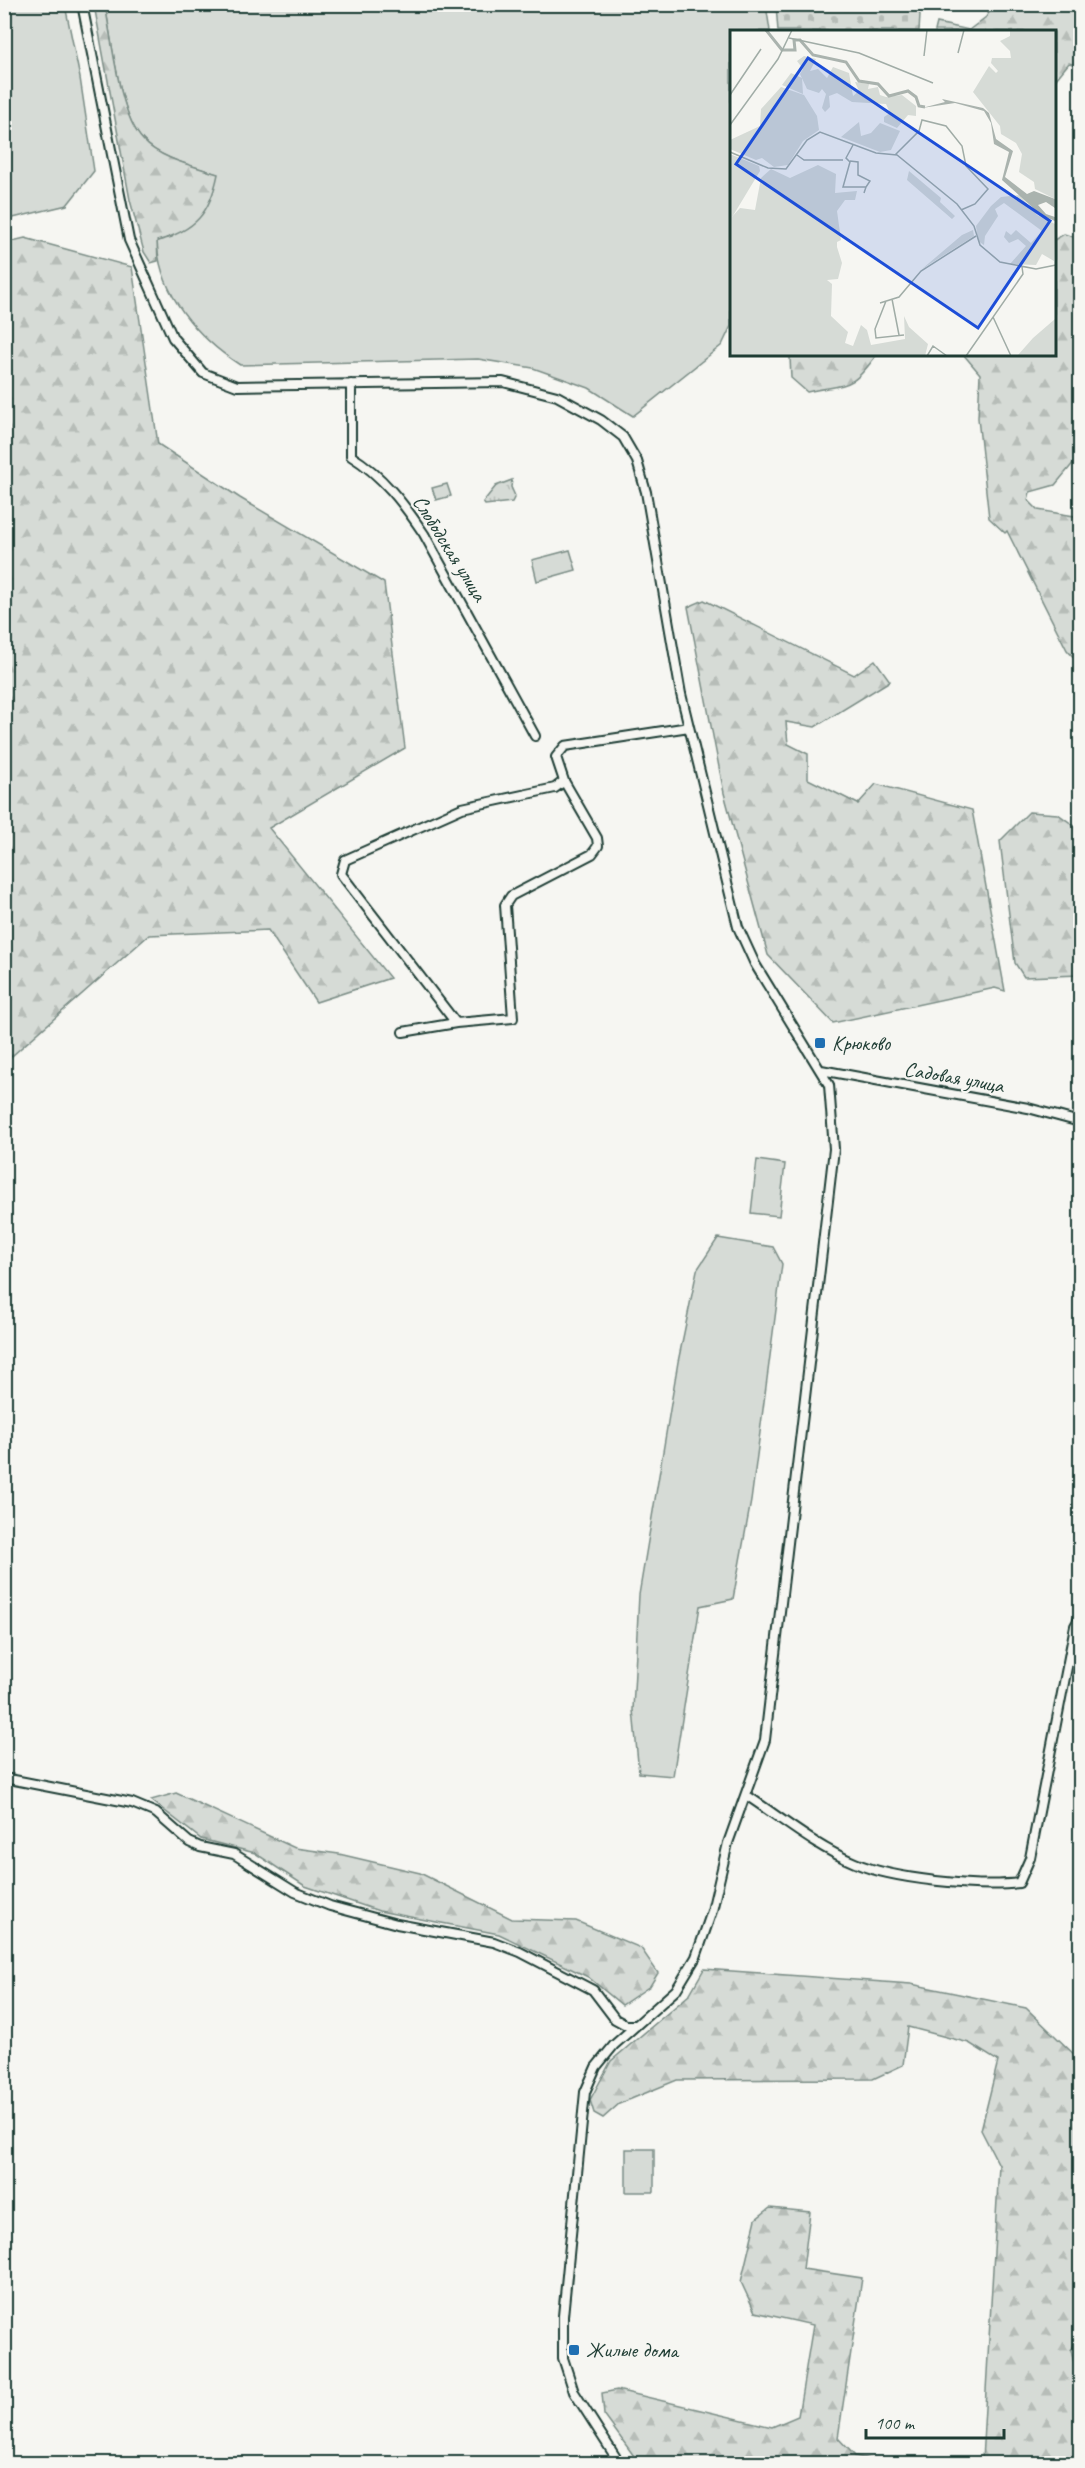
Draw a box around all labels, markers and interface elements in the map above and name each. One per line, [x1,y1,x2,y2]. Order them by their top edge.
inset map [730,30,1055,356]
street label: Слободская улица [407,490,494,607]
place label: Крюково [832,1030,892,1056]
marker: Крюково [813,1036,827,1050]
street label: Садовая улица [902,1055,1008,1099]
place label: Жилые дома [586,2337,680,2363]
marker: Жилые дома [567,2343,581,2357]
scale bar [866,2402,1004,2440]
text: 100 m [875,2412,916,2434]

